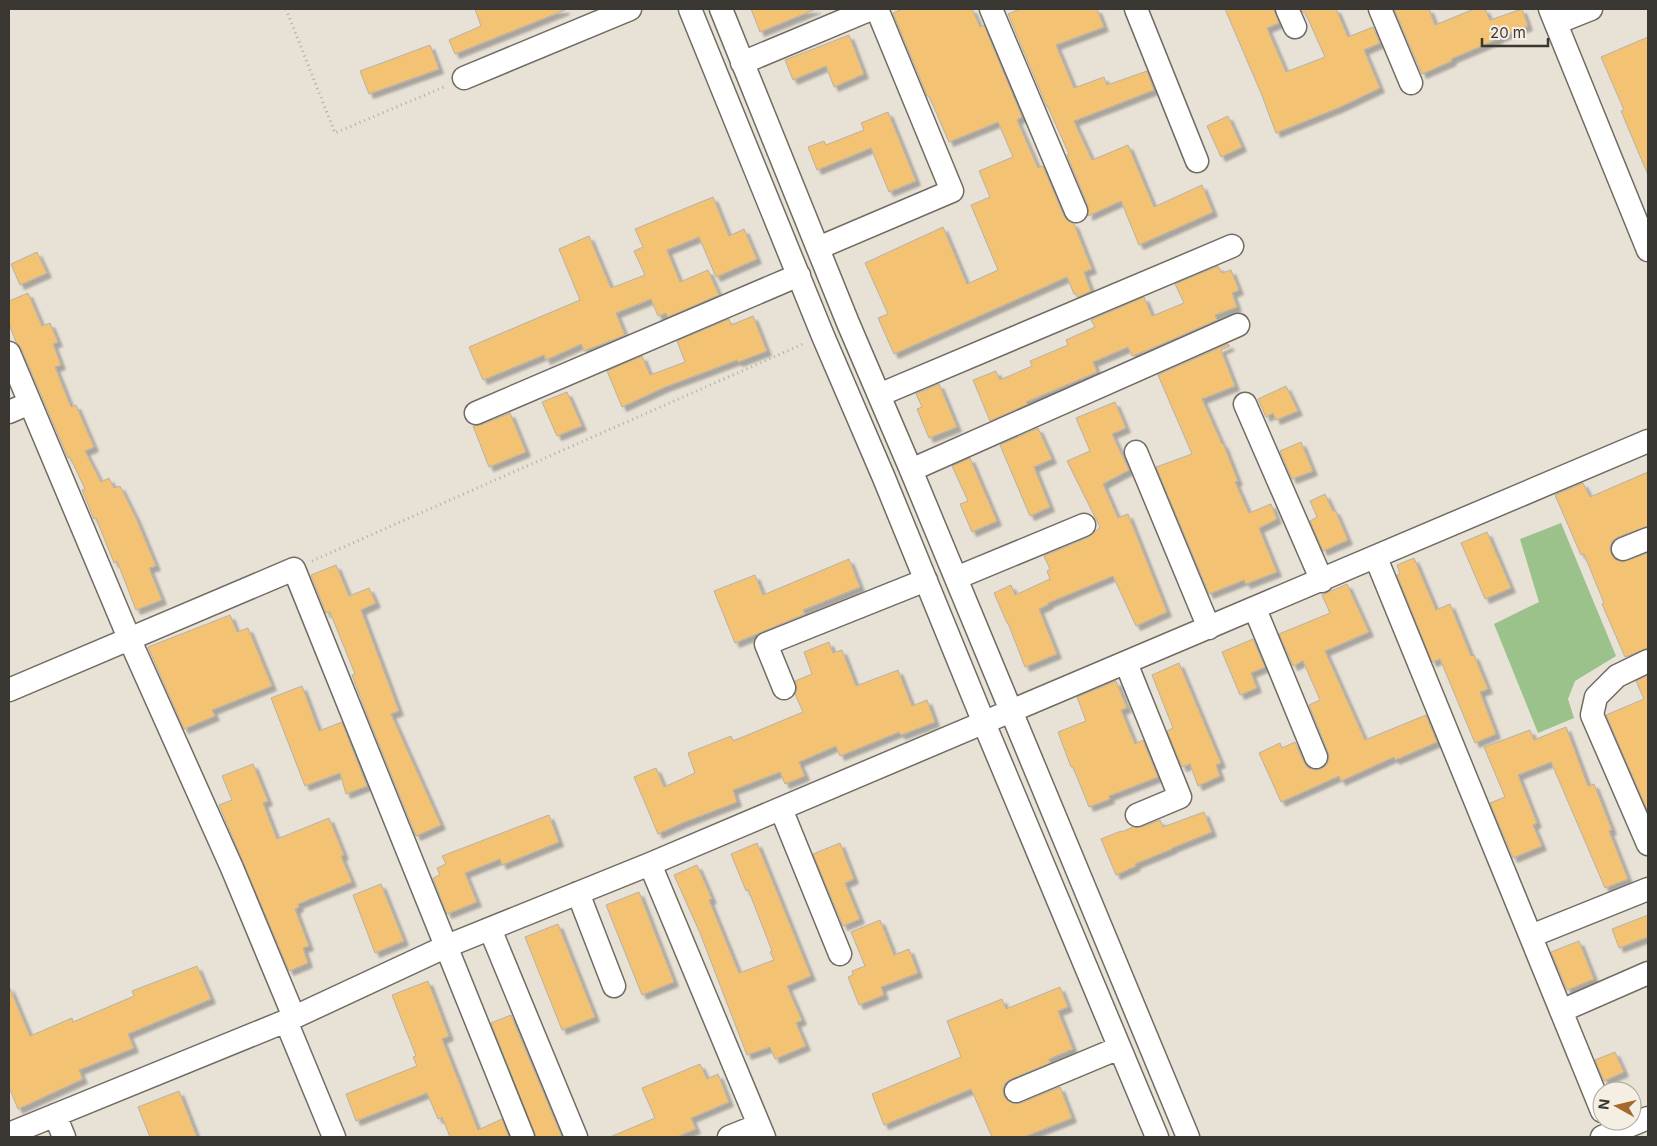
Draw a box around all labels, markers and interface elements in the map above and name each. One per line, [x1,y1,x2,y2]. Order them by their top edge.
scale bar [1482,15,1548,47]
text: 20 m [1490,23,1526,42]
north arrow [1592,1081,1642,1131]
text: N [1594,1098,1613,1111]

